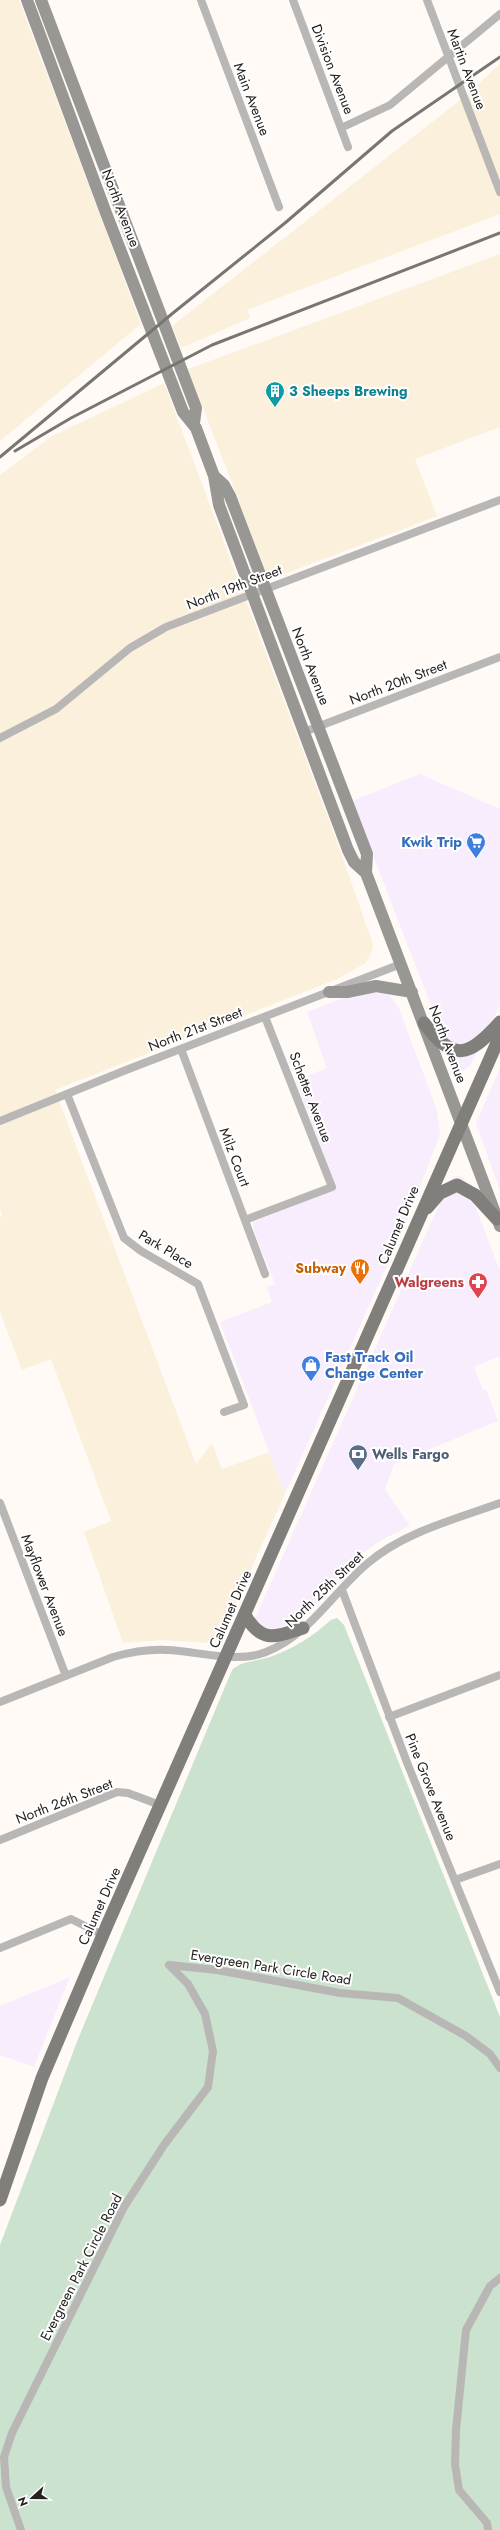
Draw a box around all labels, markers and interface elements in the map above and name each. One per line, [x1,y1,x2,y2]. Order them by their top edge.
street label: Division Avenue [307,21,359,117]
street label: Martin Avenue [442,26,492,112]
street label: Main Avenue [229,60,275,138]
street label: North Avenue [97,166,145,250]
building icon: 3 Sheeps Brewing [264,380,286,408]
place label: 3 Sheeps Brewing [289,381,408,401]
street label: North 19th Street [183,559,285,614]
street label: North Avenue [287,624,335,708]
street label: North 20th Street [346,654,450,710]
supermarket icon: Kwik Trip [465,831,487,859]
place label: Kwik Trip [401,832,462,852]
street label: North 21st Street [145,1002,245,1056]
street label: North Avenue [424,1002,472,1086]
street label: Schetter Avenue [285,1049,337,1145]
street label: Milz Court [215,1125,256,1190]
street label: Calumet Drive [372,1183,424,1267]
street label: Park Place [135,1225,197,1273]
restaurant icon: Subway [349,1257,371,1285]
place label: Subway [295,1258,347,1278]
pharmacy icon: Walgreens [467,1271,489,1299]
place label: Walgreens [395,1272,465,1292]
place label: Fast Track Oil Change Center [325,1347,423,1383]
shop icon: Fast Track Oil Change Center [300,1354,322,1382]
bank icon: Wells Fargo [347,1443,369,1471]
place label: Wells Fargo [372,1444,449,1464]
street label: Mayflower Avenue [16,1531,74,1639]
street label: North 25th Street [280,1546,368,1632]
street label: Calumet Drive [204,1567,256,1651]
street label: Pine Grove Avenue [400,1730,462,1844]
street label: North 26th Street [13,1773,116,1829]
street label: Calumet Drive [73,1864,125,1948]
street label: Evergreen Park Circle Road [189,1944,353,1990]
street label: Evergreen Park Circle Road [35,2190,127,2344]
north arrow [12,2478,52,2518]
text: N [14,2495,32,2509]

